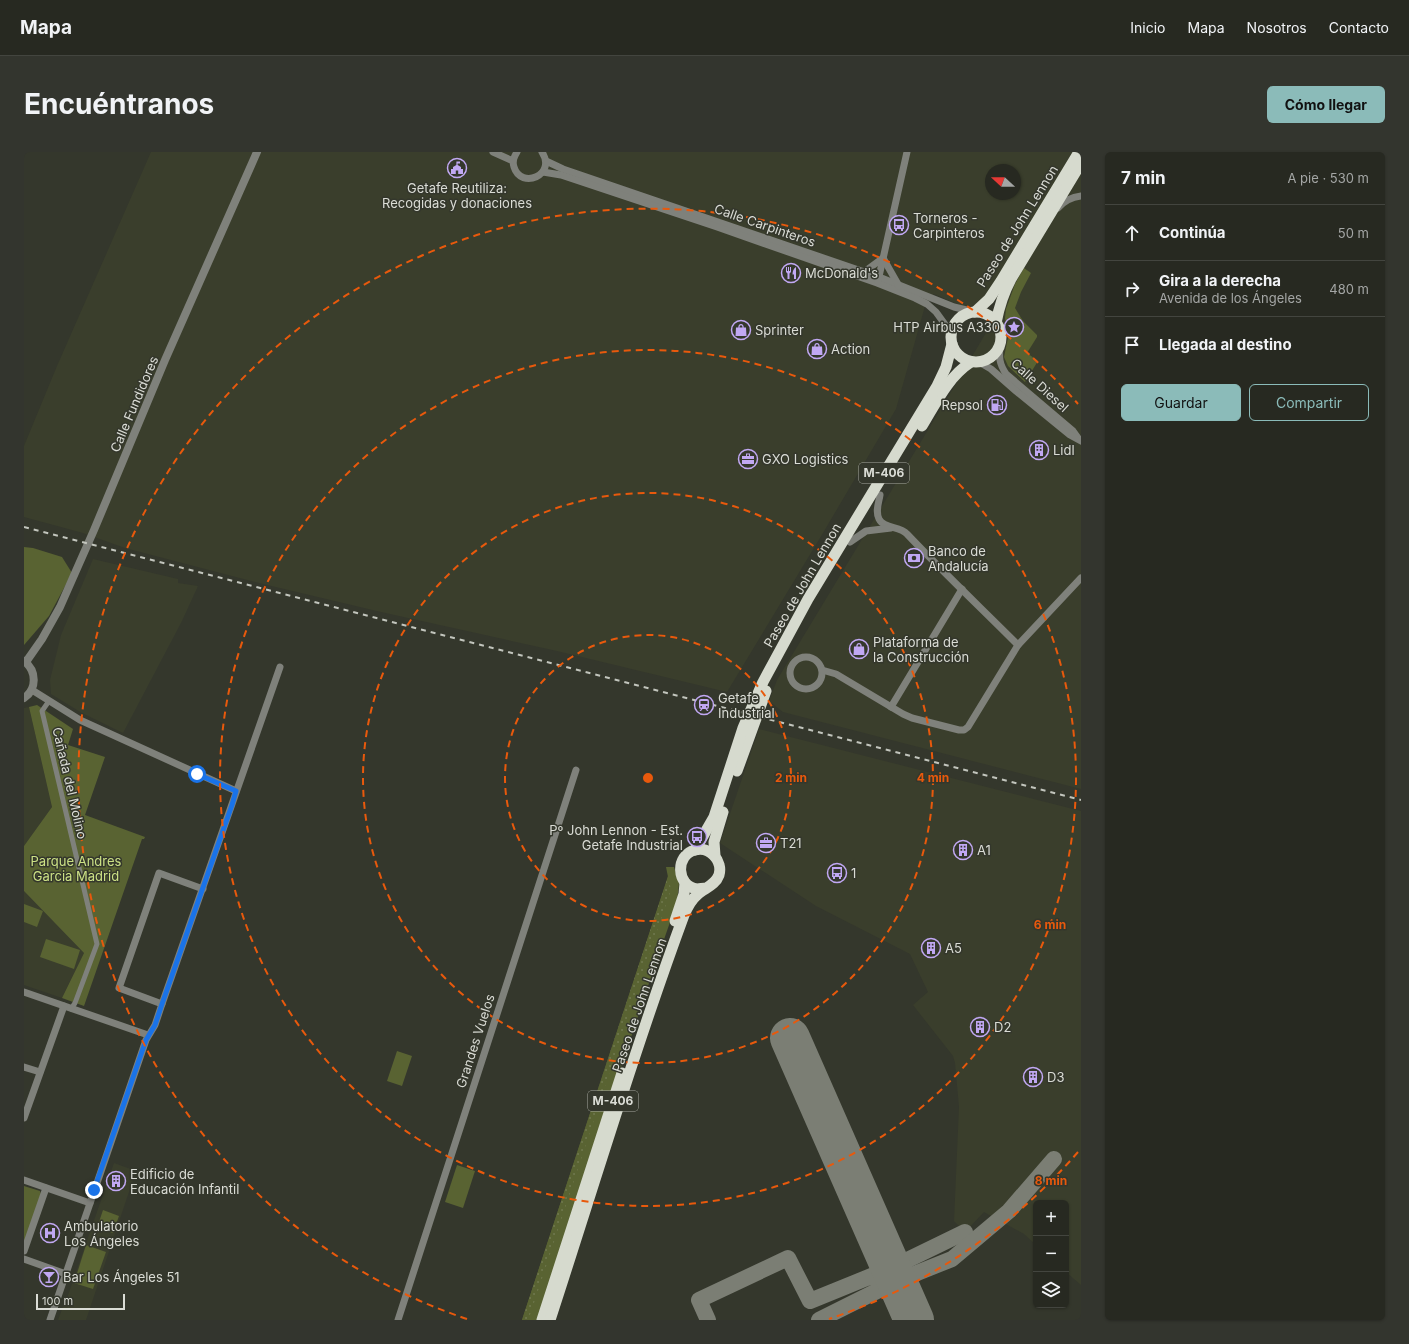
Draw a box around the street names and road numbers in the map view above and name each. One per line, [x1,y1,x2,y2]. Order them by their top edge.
street label: Paseo de John Lennon [973,162,1061,290]
street label: Calle Carpinteros [712,200,818,250]
street label: Calle Fundidores [107,353,162,454]
street label: Calle Diesel [1008,355,1072,415]
road number: M-406 [859,463,909,483]
street label: Paseo de John Lennon [760,520,844,650]
street label: Cañada del Molino [49,725,91,841]
street label: Paseo de John Lennon [609,936,669,1074]
street label: Grandes Vuelos [452,992,498,1090]
road number: M-406 [588,1091,638,1111]

